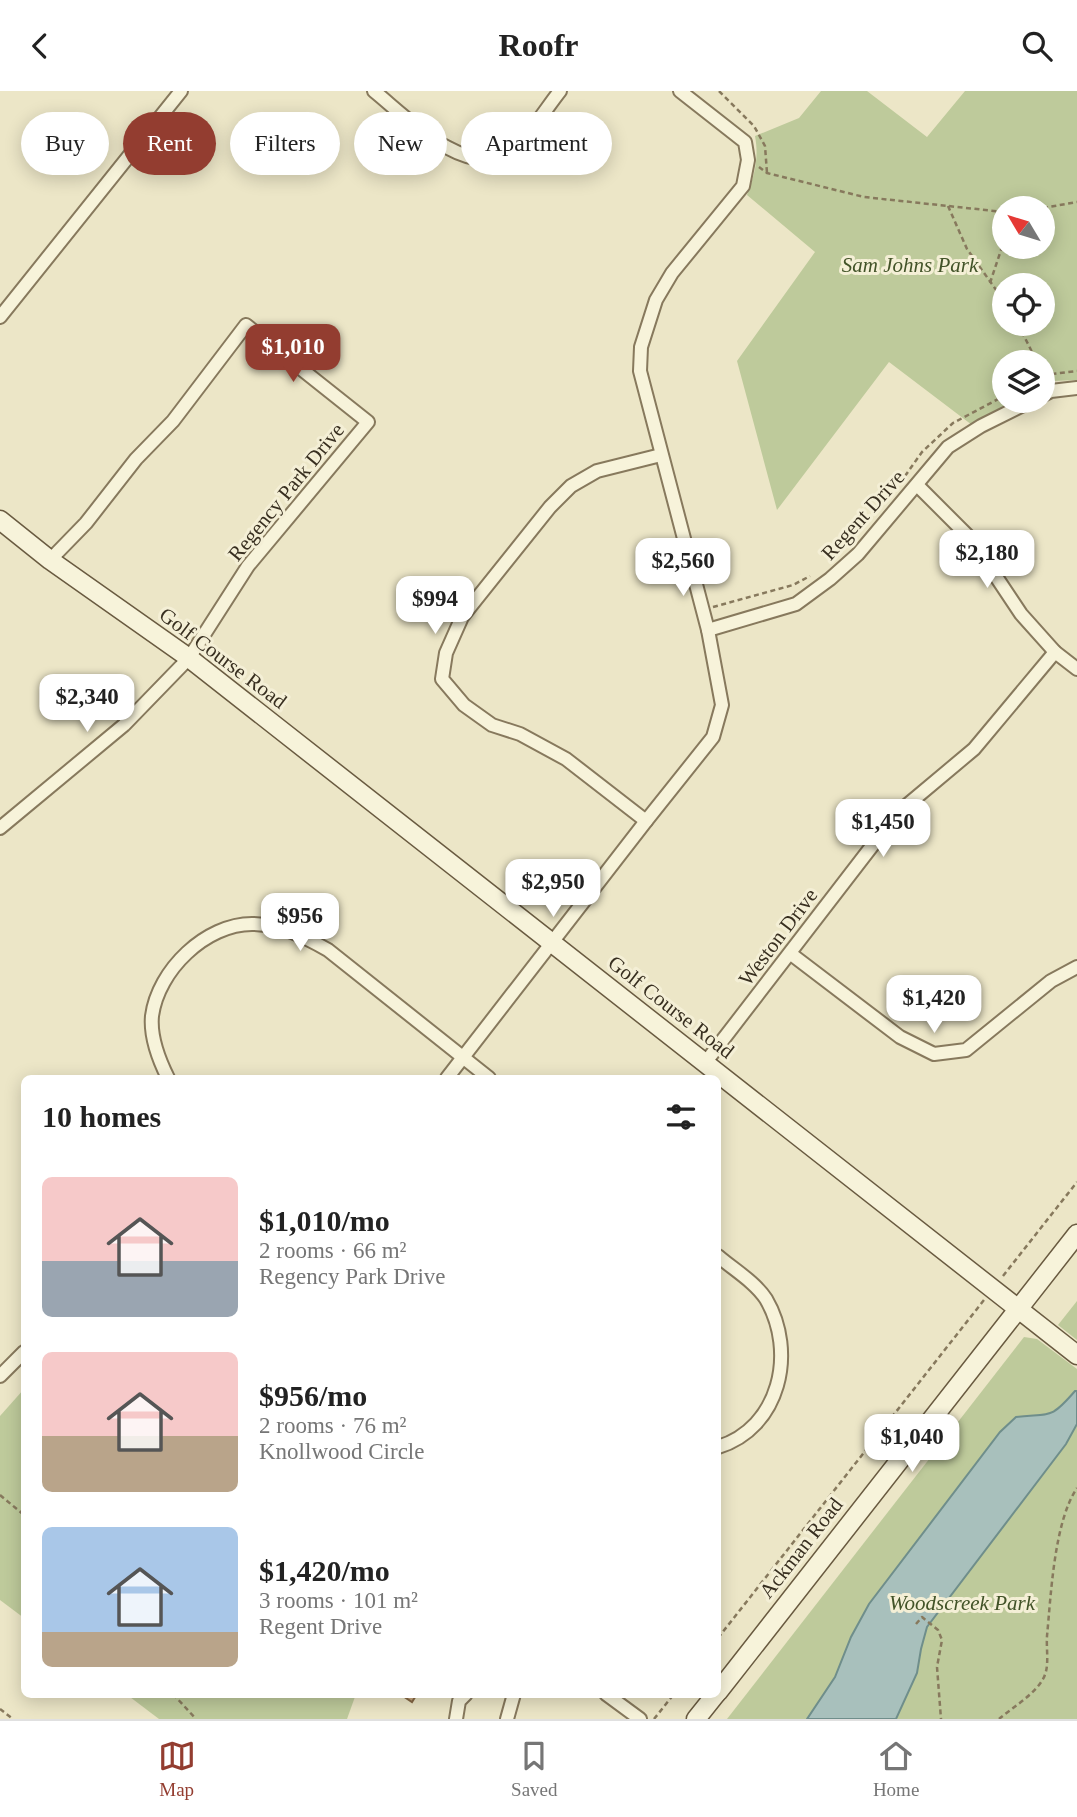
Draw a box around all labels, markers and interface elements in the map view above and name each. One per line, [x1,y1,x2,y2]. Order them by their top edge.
icon: back [21,27,59,65]
text: Roofr [499,27,578,63]
icon: search [1018,27,1056,65]
chip: Buy [21,112,109,175]
chip: Rent [123,112,216,175]
chip: Filters [230,112,340,175]
chip: New [354,112,447,175]
chip: Apartment [461,112,612,175]
north arrow [992,196,1055,259]
map controls [992,196,1055,413]
park label: Sam Johns Park [842,253,979,277]
button: locate [992,273,1055,336]
pin: $1,010 [236,324,350,384]
text: $1,010 [261,334,325,359]
button: layers [992,350,1055,413]
street label: Regency Park Drive [223,418,349,566]
street label: Regent Drive [816,465,910,565]
pin: $2,180 [930,531,1044,590]
pin: $2,560 [626,539,740,598]
text: $2,180 [955,540,1019,565]
text: $2,560 [651,548,715,573]
pin: $994 [394,577,476,636]
text: $994 [412,586,458,611]
street label: Golf Course Road [155,602,292,714]
pin: $2,340 [30,675,144,734]
text: $2,340 [55,684,119,709]
pin: $1,450 [826,799,940,859]
text: $1,450 [851,809,915,834]
pin: $2,950 [496,859,610,919]
text: $2,950 [521,869,585,894]
street label: Weston Drive [734,884,822,990]
pin: $956 [259,893,341,953]
text: $956 [277,903,323,928]
street label: Golf Course Road [603,950,739,1064]
pin: $1,420 [877,975,991,1035]
text: $1,420 [902,985,966,1010]
icon: filters [662,1098,700,1136]
text: 10 homes [42,1100,161,1133]
text: $1,010/mo [259,1204,390,1237]
icon: home [98,1205,182,1289]
text: 2 rooms · 66 m² [259,1238,406,1263]
text: Regency Park Drive [259,1264,446,1289]
text: $956/mo [259,1379,367,1412]
icon: home [98,1380,182,1464]
text: 2 rooms · 76 m² [259,1413,406,1438]
pin: $1,040 [855,1415,969,1474]
text: $1,040 [880,1424,944,1449]
text: Knollwood Circle [259,1439,424,1464]
street label: Ackman Road [754,1493,848,1603]
text: $1,420/mo [259,1554,390,1587]
icon: home [98,1555,182,1639]
text: 3 rooms · 101 m² [259,1588,418,1613]
park label: Woodscreek Park [889,1591,1036,1615]
text: Regent Drive [259,1614,382,1639]
tab: Map [158,1737,196,1801]
tab: Saved [511,1737,558,1801]
tab: Home [873,1737,919,1801]

